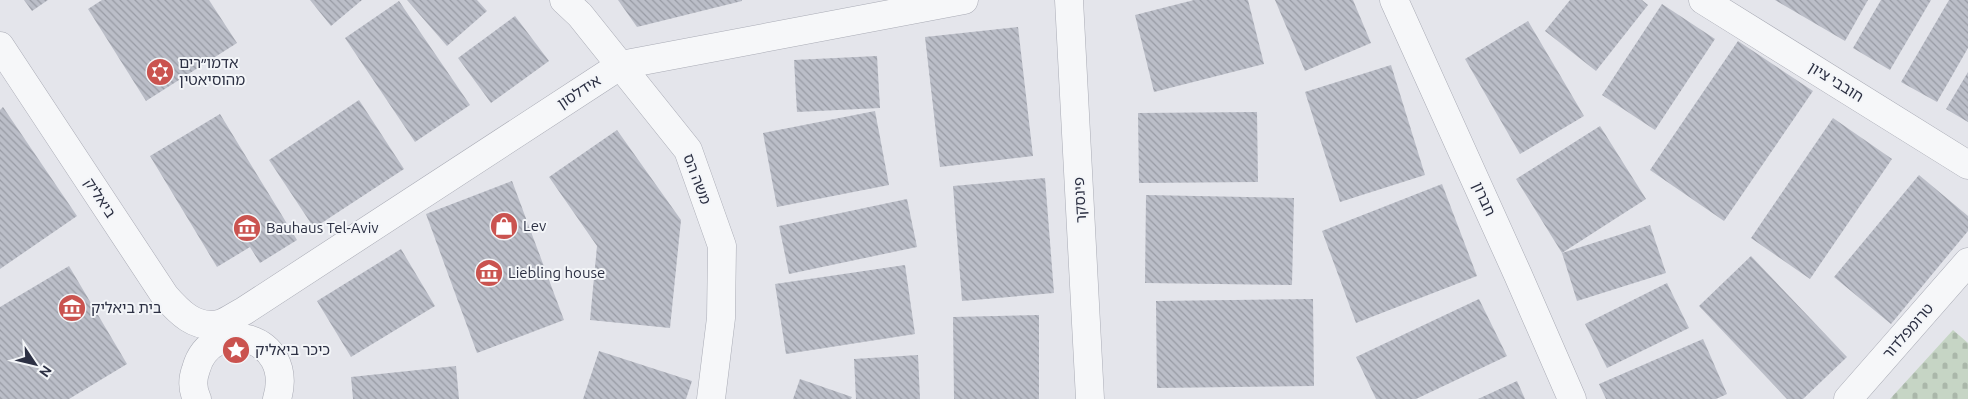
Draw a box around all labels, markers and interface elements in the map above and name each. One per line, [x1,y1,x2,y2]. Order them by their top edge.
place label: אדמו״רים מהוסיאטין [179,54,245,88]
synagogue icon: אדמו״רים מהוסיאטין [145,57,175,87]
street label: חובבי ציון [1806,58,1867,105]
street label: אידלסון [554,71,604,112]
street label: משה הס [680,151,715,207]
street label: ביאליק [81,175,120,221]
street label: פינסקר [1070,177,1089,223]
street label: חברון [1469,179,1499,218]
shop icon: Lev [489,211,519,241]
museum icon: Bauhaus Tel-Aviv [232,213,262,243]
place label: Lev [523,217,547,234]
place label: Bauhaus Tel-Aviv [266,219,379,236]
museum icon: Liebling house [474,258,504,288]
place label: Liebling house [508,264,605,281]
museum icon: בית ביאליק [57,293,87,323]
place label: בית ביאליק [91,299,162,316]
street label: טרומפלדור [1879,299,1936,362]
place icon: כיכר ביאליק [221,335,251,365]
north arrow [10,339,60,389]
place label: כיכר ביאליק [255,341,330,358]
text: N [36,363,55,380]

